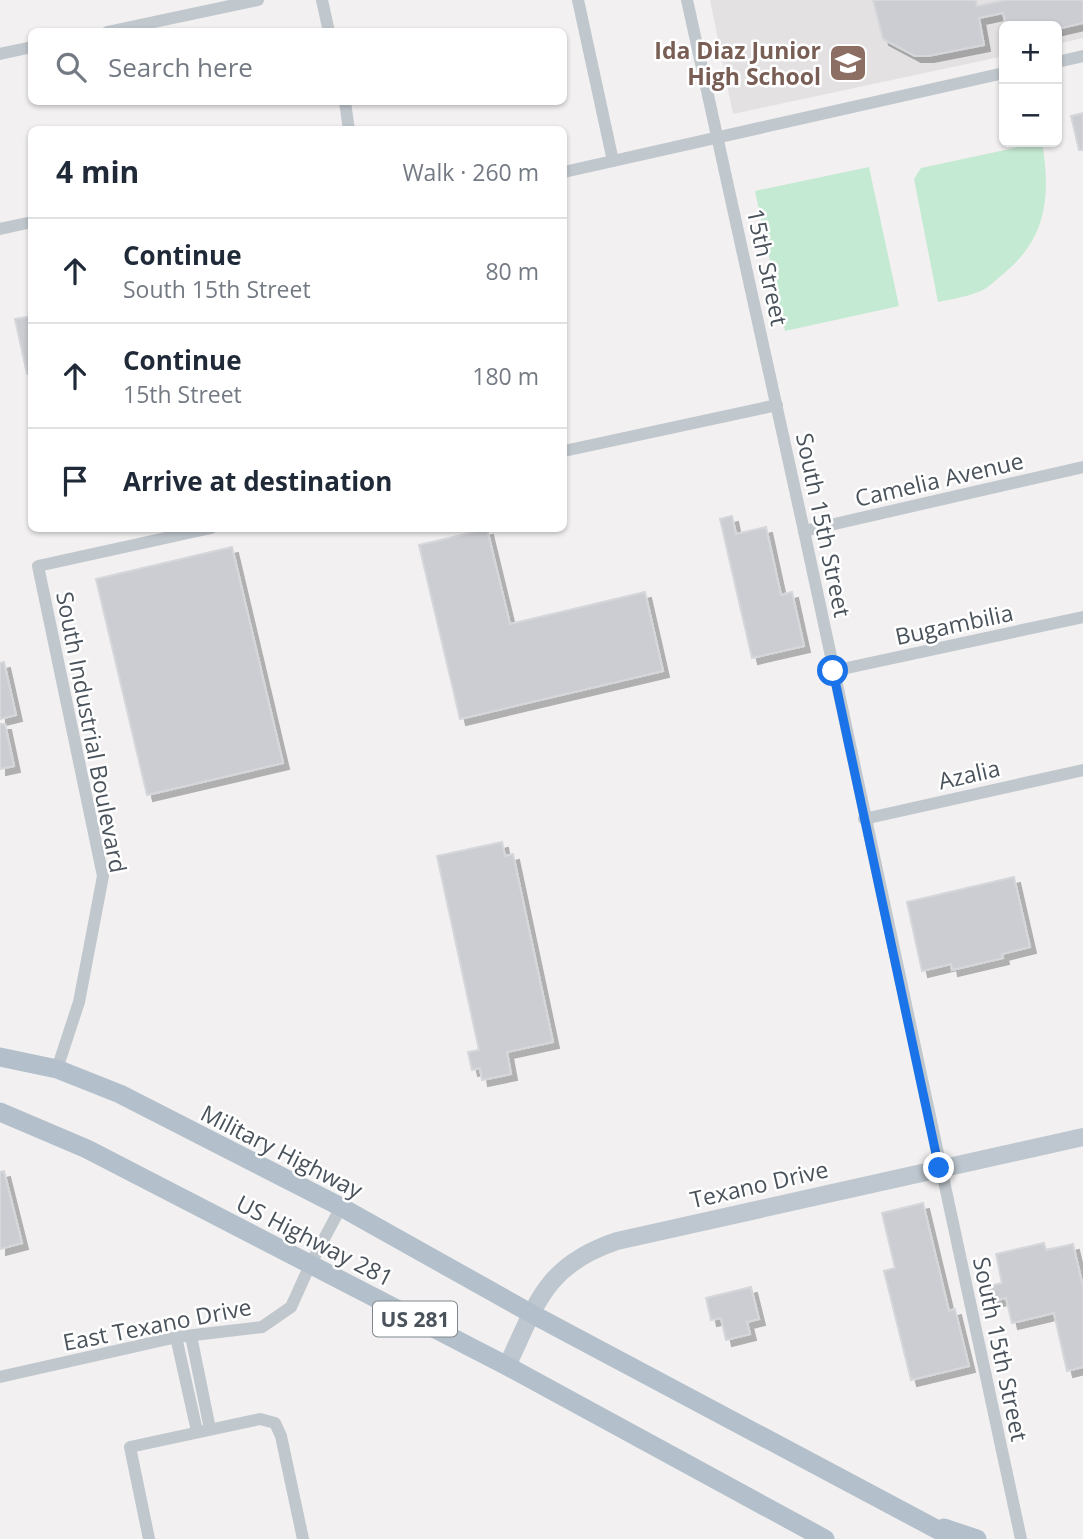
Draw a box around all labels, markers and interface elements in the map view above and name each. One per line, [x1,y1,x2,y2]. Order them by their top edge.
map controls [999,21,1062,147]
button: + [999,21,1062,84]
search box [28,28,567,105]
place label: Ida Diaz Junior High School [654,34,821,92]
school or university icon: Ida Diaz Junior High School [827,42,869,84]
icon: search [52,48,90,86]
text: Search here [108,49,253,85]
button: − [999,84,1062,147]
text: 4 min [56,151,139,192]
text: Walk · 260 m [402,156,539,188]
street label: 15th Street [740,206,796,328]
text: Continue [123,237,242,273]
icon: ahead [56,252,94,290]
text: 80 m [485,255,539,287]
text: South 15th Street [123,273,311,305]
text: Continue [123,342,242,378]
icon: ahead [56,357,94,395]
text: 180 m [472,360,539,392]
text: 15th Street [123,378,242,410]
street label: South 15th Street [789,430,859,620]
street label: Camelia Avenue [852,444,1026,514]
icon: arrive [56,462,94,500]
text: Arrive at destination [123,463,392,499]
street label: South Industrial Boulevard [49,589,135,875]
street label: Bugambilia [892,596,1016,652]
route start [817,655,848,686]
street label: Azalia [935,751,1003,797]
street label: Military Highway [196,1096,369,1206]
route end [923,1152,954,1183]
street label: Texano Drive [687,1153,831,1215]
street label: US Highway 281 [231,1187,399,1293]
street label: South 15th Street [966,1254,1036,1444]
street label: East Texano Drive [60,1290,254,1358]
road number: US 281 [373,1302,457,1336]

